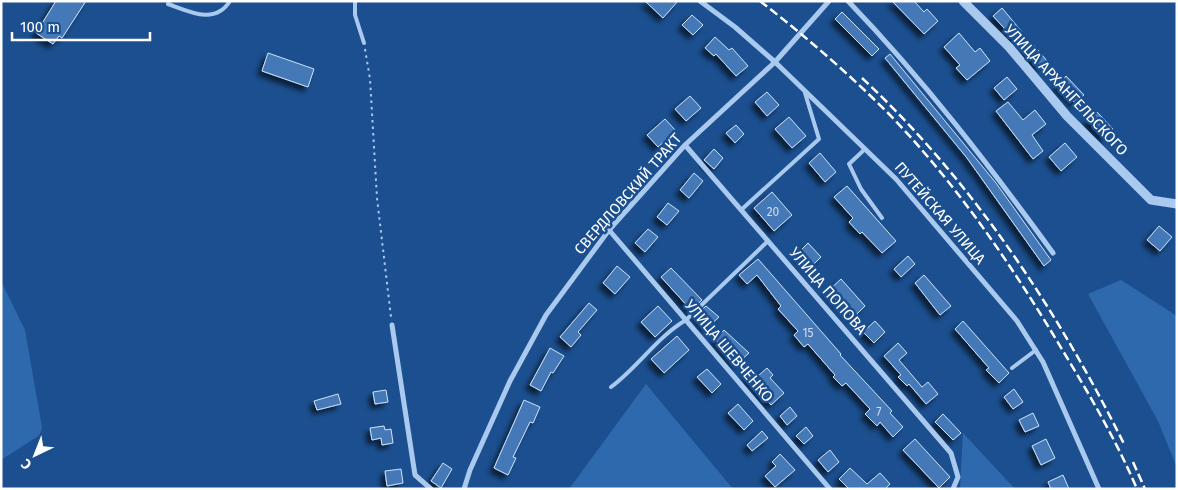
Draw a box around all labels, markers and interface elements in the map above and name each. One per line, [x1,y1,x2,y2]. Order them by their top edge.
scale bar [12,10,150,42]
text: 100 m [20,18,60,36]
street label: УЛИЦА АРХАНГЕЛЬСКОГО [1000,21,1132,159]
street label: СВЕРДЛОВСКИЙ ТРАКТ [571,130,686,258]
street label: ПУТЕЙСКАЯ УЛИЦА [891,158,990,268]
house number: 20 [767,205,780,219]
street label: УЛИЦА ПОПОВА [785,244,871,338]
street label: УЛИЦА ШЕВЧЕНКО [681,296,777,406]
house number: 15 [802,326,814,340]
house number: 7 [876,405,882,419]
north arrow [10,430,60,480]
text: С [18,455,35,473]

